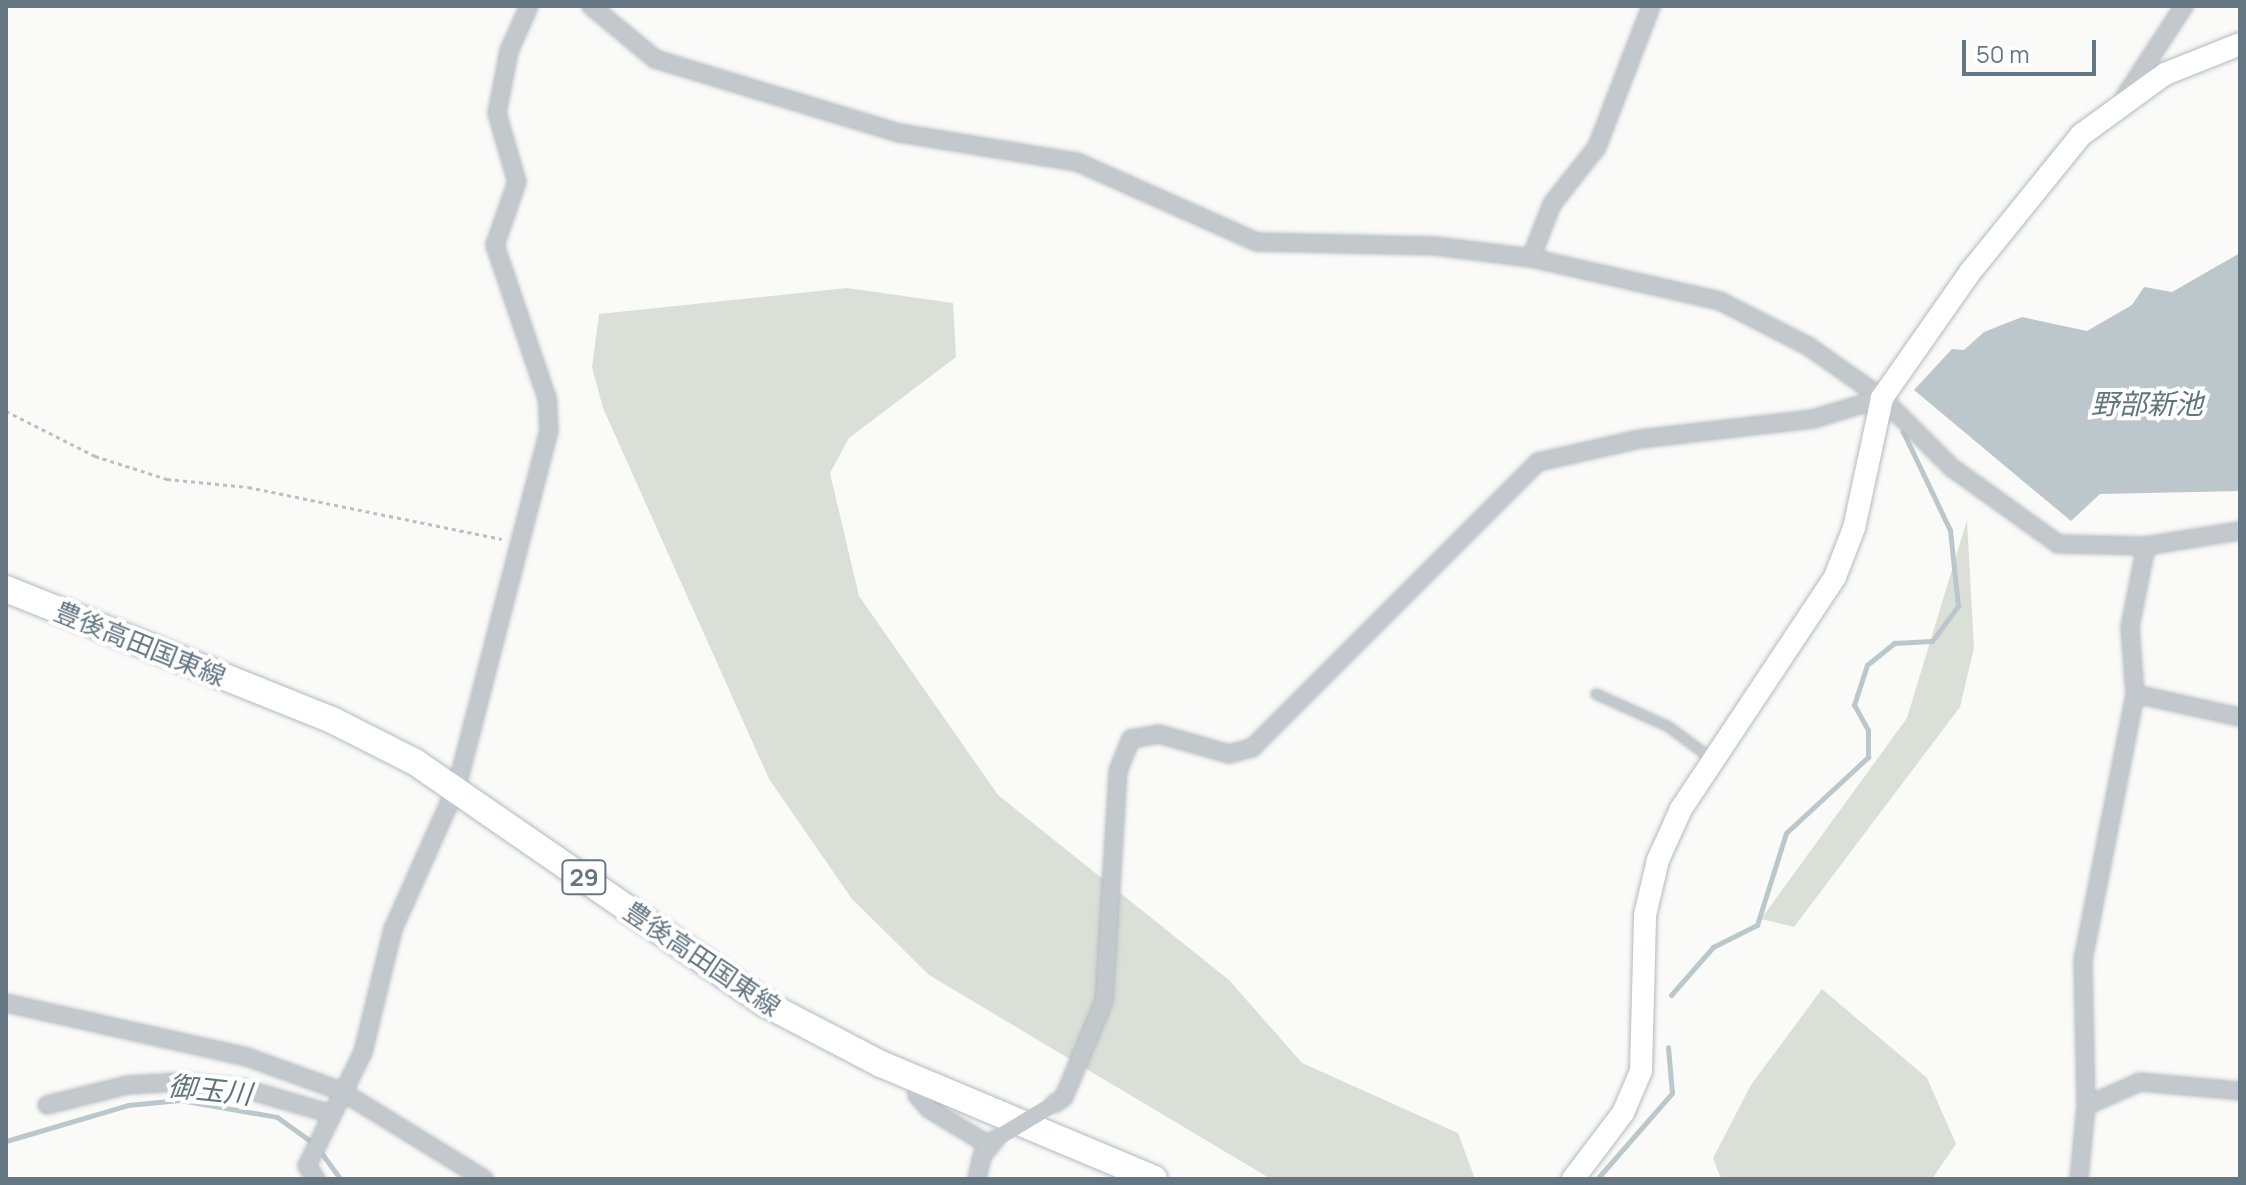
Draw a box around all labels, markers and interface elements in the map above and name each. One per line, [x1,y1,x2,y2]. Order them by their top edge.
scale bar [1966,24,2100,74]
text: 50 m [1976,37,2030,70]
water label: 野部新池 [2091,386,2203,420]
street label: 豊後高田国東線 [50,595,230,693]
road number: 29 [560,857,608,897]
street label: 豊後高田国東線 [618,895,786,1023]
water label: 御玉川 [166,1068,254,1110]

